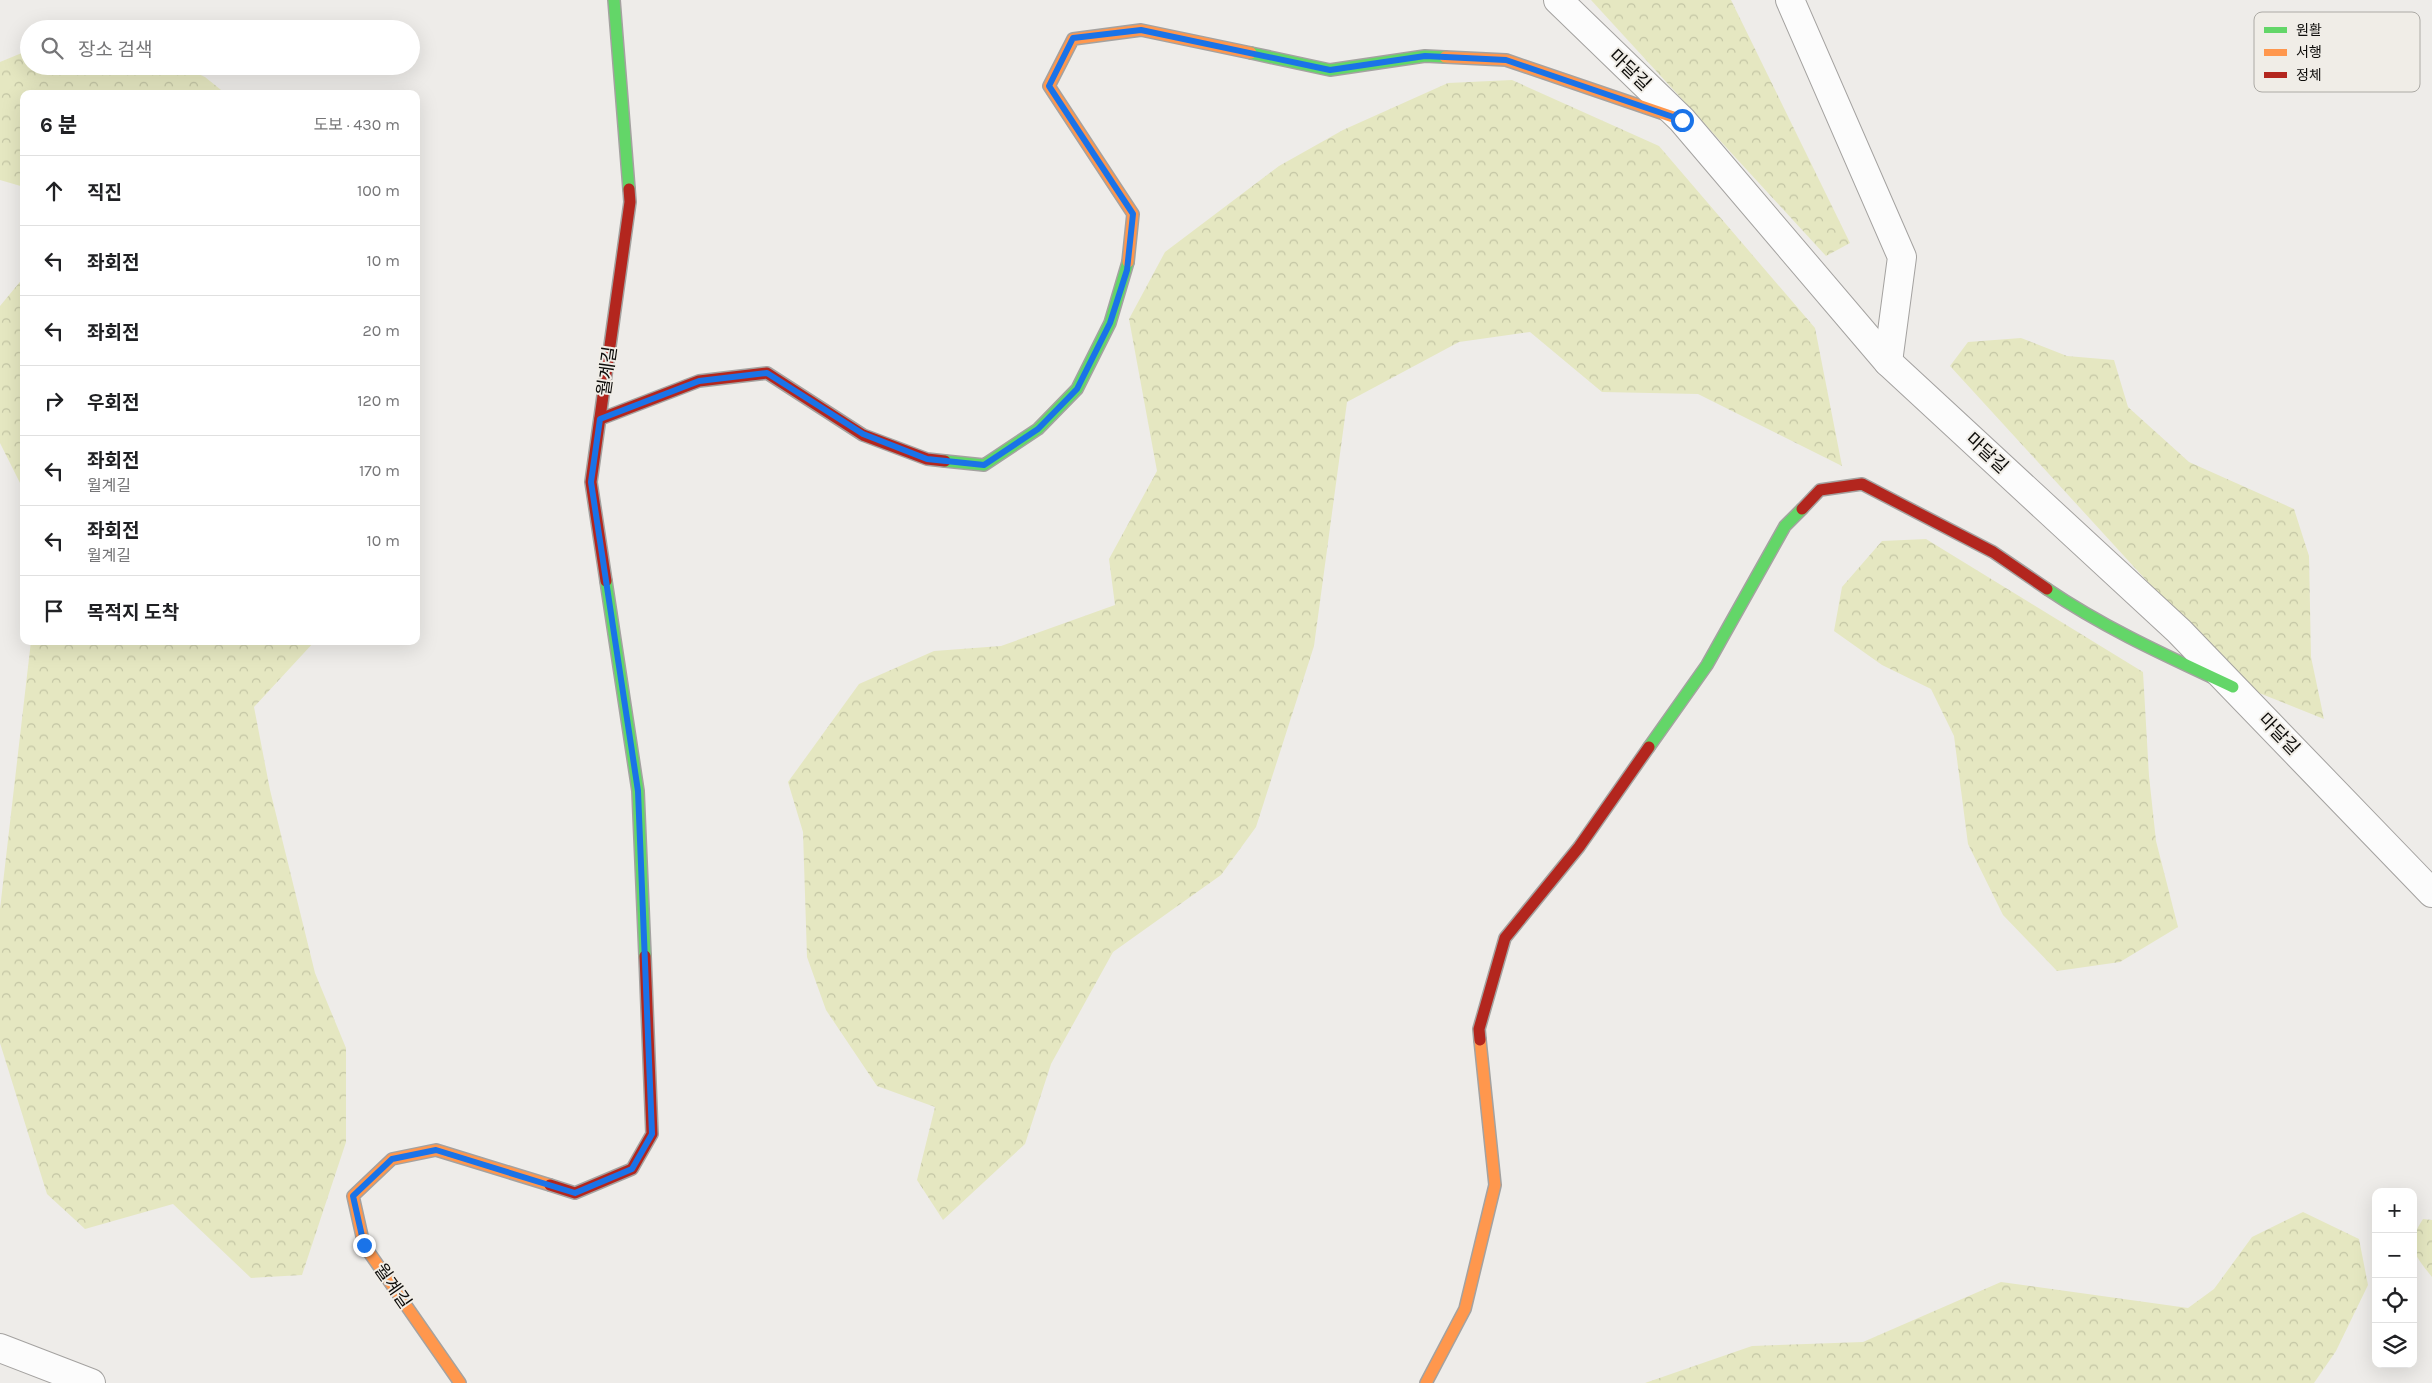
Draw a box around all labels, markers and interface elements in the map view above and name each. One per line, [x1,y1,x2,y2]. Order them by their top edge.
legend [2254,12,2420,92]
search box [20,20,420,75]
text: 원활 [2296,22,2322,39]
icon: search [38,34,66,62]
text: 장소 검색 [78,39,152,61]
text: 서행 [2296,44,2322,61]
street label: 마달길 [1604,45,1656,95]
text: 정체 [2296,67,2322,84]
route start [1671,109,1694,132]
text: 6 분 [40,113,77,137]
text: 도보 · 430 m [313,115,400,134]
icon: ahead [40,177,68,205]
text: 100 m [357,181,400,200]
text: 직진 [87,182,122,204]
icon: left [40,247,68,275]
text: 10 m [366,251,400,270]
text: 좌회전 [87,252,139,274]
icon: left [40,317,68,345]
text: 20 m [362,321,400,340]
text: 좌회전 [87,322,139,344]
street label: 월계길 [593,345,621,397]
icon: right [40,387,68,415]
text: 120 m [357,391,400,410]
text: 우회전 [87,392,139,414]
street label: 마달길 [1961,428,2013,478]
text: 좌회전 [87,450,139,472]
icon: left [40,457,68,485]
text: 170 m [359,461,400,480]
text: 월계길 [87,476,131,495]
text: 좌회전 [87,520,139,542]
icon: left [40,527,68,555]
text: 10 m [366,531,400,550]
text: 월계길 [87,546,131,565]
icon: arrive [40,597,68,625]
text: 목적지 도착 [87,602,179,624]
street label: 마달길 [2254,708,2304,760]
map controls [2372,1188,2417,1368]
button: + [2372,1188,2417,1233]
button: − [2372,1233,2417,1278]
route end [353,1234,376,1257]
street label: 월계길 [370,1259,416,1313]
button: locate [2372,1278,2417,1323]
button: layers [2372,1323,2417,1368]

